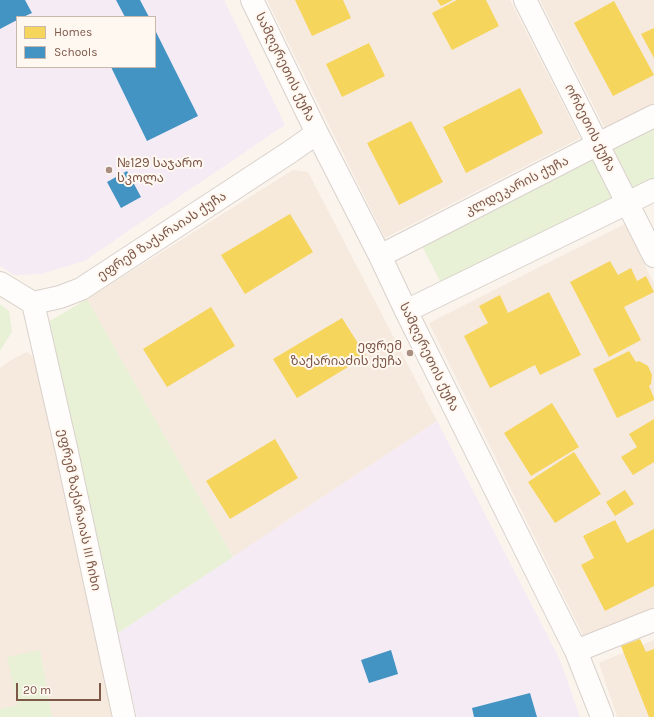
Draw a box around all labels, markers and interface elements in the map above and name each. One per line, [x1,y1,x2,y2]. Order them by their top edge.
street label: სამღერეთის ქუჩა [252,10,318,124]
legend [16,16,156,68]
text: Homes [54,25,92,39]
text: Schools [54,45,97,59]
street label: ორბეთის ქუჩა [561,81,619,175]
street label: კლდეკარის ქუჩა [463,153,571,219]
place label: №129 საჯარო სკოლა [117,155,203,186]
marker: №129 საჯარო სკოლა [104,165,114,175]
street label: ეფრემ ზაქარაიას ქუჩა [94,188,230,284]
street label: სამღერეთის ქუჩა [396,300,462,414]
place label: ეფრემ ზაქარიაძის ქუჩა [291,338,402,369]
marker: ეფრემ ზაქარიაძის ქუჩა [405,348,415,358]
street label: ეფრემ ზაქარაიას III ჩიხი [54,428,104,592]
scale bar [18,675,103,701]
text: 20 m [23,683,51,697]

